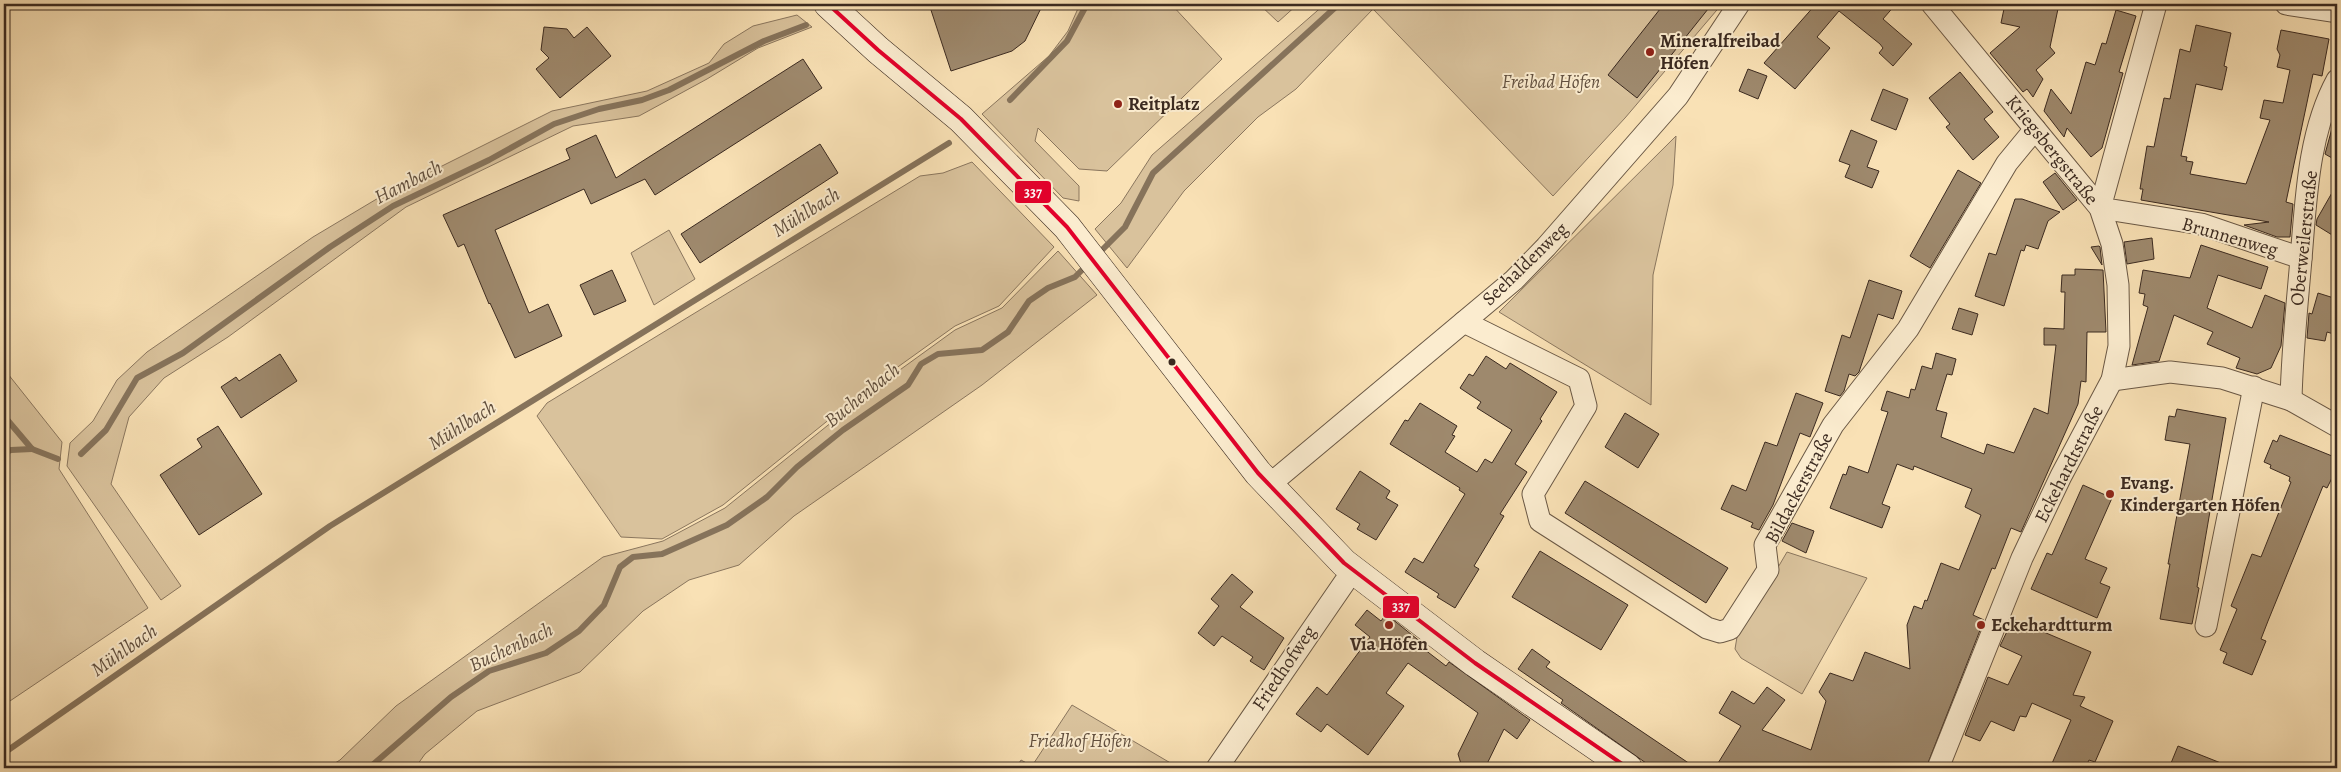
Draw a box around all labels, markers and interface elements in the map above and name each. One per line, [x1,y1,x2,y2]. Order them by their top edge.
place label: Mineralfreibad Höfen [1660,28,1781,76]
marker: Mineralfreibad Höfen [1644,46,1656,58]
park label: Freibad Höfen [1502,69,1600,95]
street label: Kriegsbergstraße [2000,90,2104,210]
place label: Reitplatz [1128,91,1200,117]
marker: Reitplatz [1112,98,1124,110]
water label: Hambach [369,153,447,211]
street label: Oberweilerstraße [2284,169,2324,307]
line badge: 337 [1014,180,1052,204]
water label: Mühlbach [767,181,845,243]
text: 337 [1024,183,1042,202]
street label: Brunnenweg [2179,211,2282,263]
street label: Seehaldenweg [1476,216,1574,312]
water label: Buchenbach [819,356,905,434]
unlabelled marker [1167,357,1177,367]
water label: Mühlbach [423,394,501,456]
street label: Eckehardtstraße [2028,401,2110,527]
street label: Bildackerstraße [1759,428,1839,548]
place label: Evang. Kindergarten Höfen [2120,470,2280,518]
marker: Evang. Kindergarten Höfen [2104,488,2116,500]
line badge: 337 [1382,595,1420,619]
text: 337 [1392,597,1410,616]
place label: Eckehardtturm [1991,612,2112,638]
water label: Buchenbach [465,616,557,678]
water label: Mühlbach [85,617,163,683]
marker: Via Höfen [1383,619,1395,631]
marker: Eckehardtturm [1975,619,1987,631]
street label: Friedhofweg [1246,620,1322,716]
place label: Via Höfen [1349,631,1428,657]
park label: Friedhof Höfen [1028,728,1132,754]

